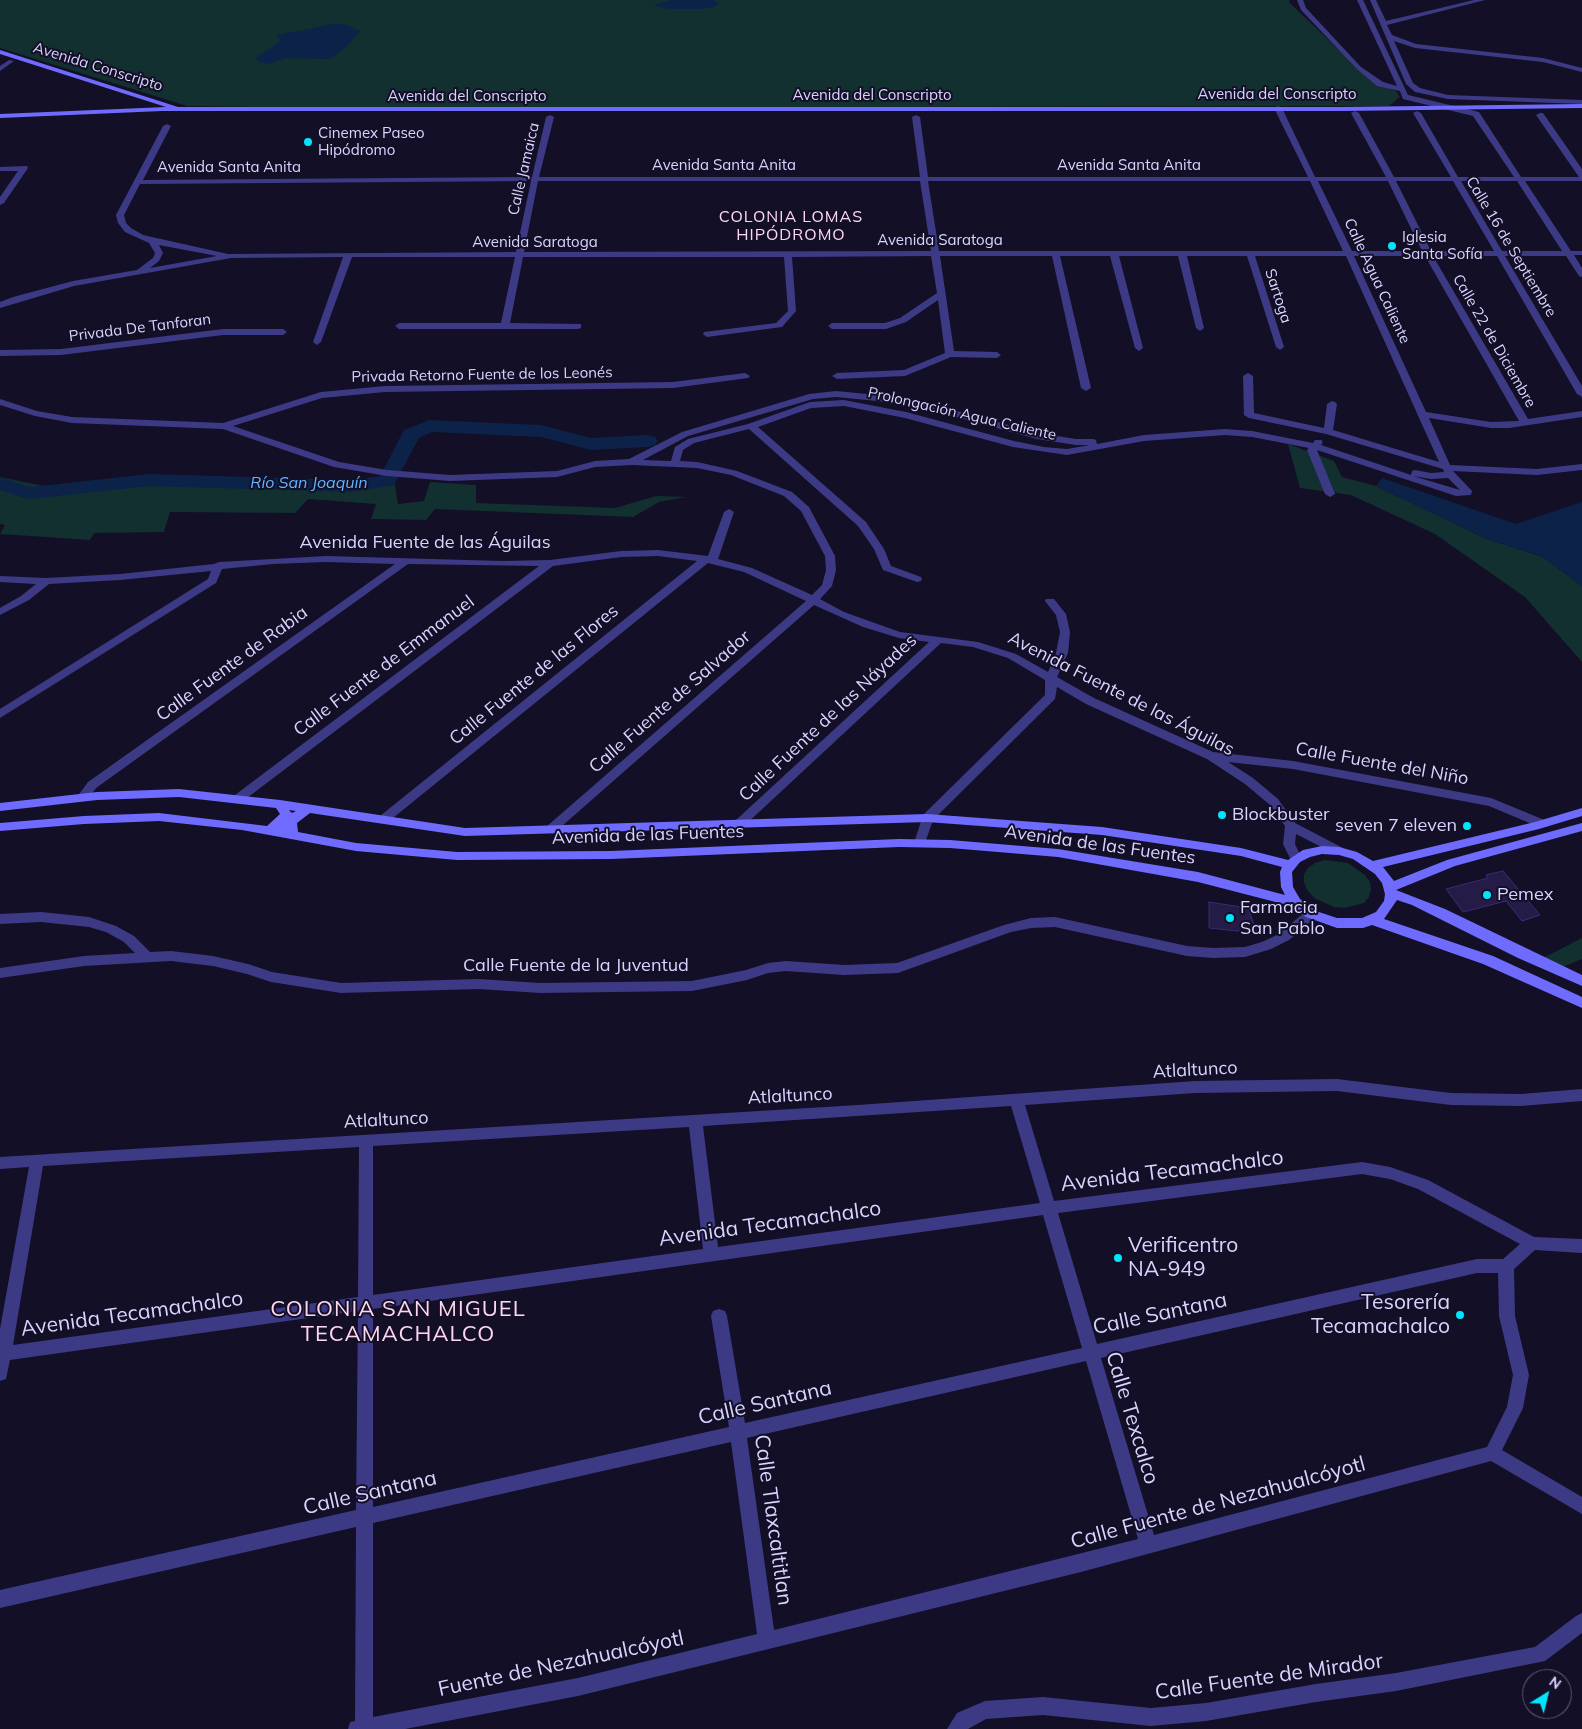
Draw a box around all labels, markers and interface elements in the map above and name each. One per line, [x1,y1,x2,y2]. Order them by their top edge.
street label: Avenida Conscripto [31,39,165,95]
street label: Avenida del Conscripto [1197,85,1357,103]
street label: Avenida del Conscripto [792,86,952,104]
street label: Avenida del Conscripto [387,87,547,105]
street label: Calle Jamaica [505,121,543,217]
place label: Cinemex Paseo Hipódromo [318,124,425,159]
marker: Cinemex Paseo Hipódromo [302,136,314,148]
street label: Avenida Santa Anita [652,156,796,174]
street label: Avenida Santa Anita [1057,156,1201,174]
street label: Avenida Santa Anita [157,158,301,176]
street label: Calle 16 de Septiembre [1462,174,1560,320]
district label: COLONIA LOMAS HIPÓDROMO [717,207,865,245]
street label: Calle Agua Caliente [1340,215,1414,347]
place label: Iglesia Santa Sofía [1402,228,1483,263]
street label: Avenida Saratoga [877,231,1003,249]
street label: Avenida Saratoga [472,233,598,251]
marker: Iglesia Santa Sofía [1386,240,1398,252]
street label: Sartoga [1261,267,1295,325]
street label: Calle 22 de Diciembre [1448,271,1540,411]
street label: Privada De Tanforan [68,310,212,346]
street label: Privada Retorno Fuente de los Leonés [351,364,613,386]
street label: Prolongación Agua Caliente [866,384,1058,444]
water label: Río San Joaquín [250,473,368,493]
street label: Avenida Fuente de las Águilas [299,532,551,554]
street label: Calle Fuente de Emmanuel [289,591,479,741]
street label: Calle Fuente de las Flores [445,600,623,750]
street label: Calle Fuente de Rabia [152,602,312,726]
street label: Calle Fuente de Salvador [585,626,755,778]
street label: Avenida Fuente de las Águilas [1004,627,1238,761]
street label: Calle Fuente de las Náyades [735,630,921,806]
street label: Calle Fuente del Niño [1294,738,1470,790]
place label: Blockbuster [1232,804,1330,826]
marker: Blockbuster [1216,809,1228,821]
place label: seven 7 eleven [1335,815,1457,837]
marker: seven 7 eleven [1461,820,1473,832]
street label: Avenida de las Fuentes [551,821,745,849]
street label: Avenida de las Fuentes [1003,821,1197,869]
place label: Pemex [1497,884,1553,906]
marker: Pemex [1481,889,1493,901]
place label: Farmacia San Pablo [1240,897,1325,940]
marker: Farmacia San Pablo [1224,912,1236,924]
street label: Calle Fuente de la Juventud [463,955,689,977]
street label: Atlaltunco [1152,1057,1238,1083]
street label: Atlaltunco [747,1083,833,1109]
street label: Atlaltunco [343,1107,429,1133]
street label: Avenida Tecamachalco [1059,1145,1285,1197]
street label: Avenida Tecamachalco [657,1196,883,1252]
place label: Verificentro NA-949 [1128,1233,1238,1283]
marker: Verificentro NA-949 [1112,1252,1124,1264]
street label: Avenida Tecamachalco [19,1286,245,1342]
street label: Calle Santana [1091,1287,1229,1341]
place label: Tesorería Tecamachalco [1311,1290,1450,1340]
district label: COLONIA SAN MIGUEL TECAMACHALCO [268,1296,528,1348]
marker: Tesorería Tecamachalco [1454,1309,1466,1321]
street label: Calle Texcalco [1100,1349,1164,1487]
street label: Calle Santana [696,1375,834,1431]
street label: Calle Tlaxcaltitlan [749,1433,797,1607]
street label: Calle Fuente de Nezahualcóyotl [1068,1451,1368,1555]
street label: Calle Santana [301,1465,439,1521]
street label: Fuente de Nezahualcóyotl [436,1626,686,1702]
street label: Calle Fuente de Mirador [1153,1649,1385,1705]
north arrow [1522,1669,1572,1719]
text: N [1546,1672,1565,1693]

